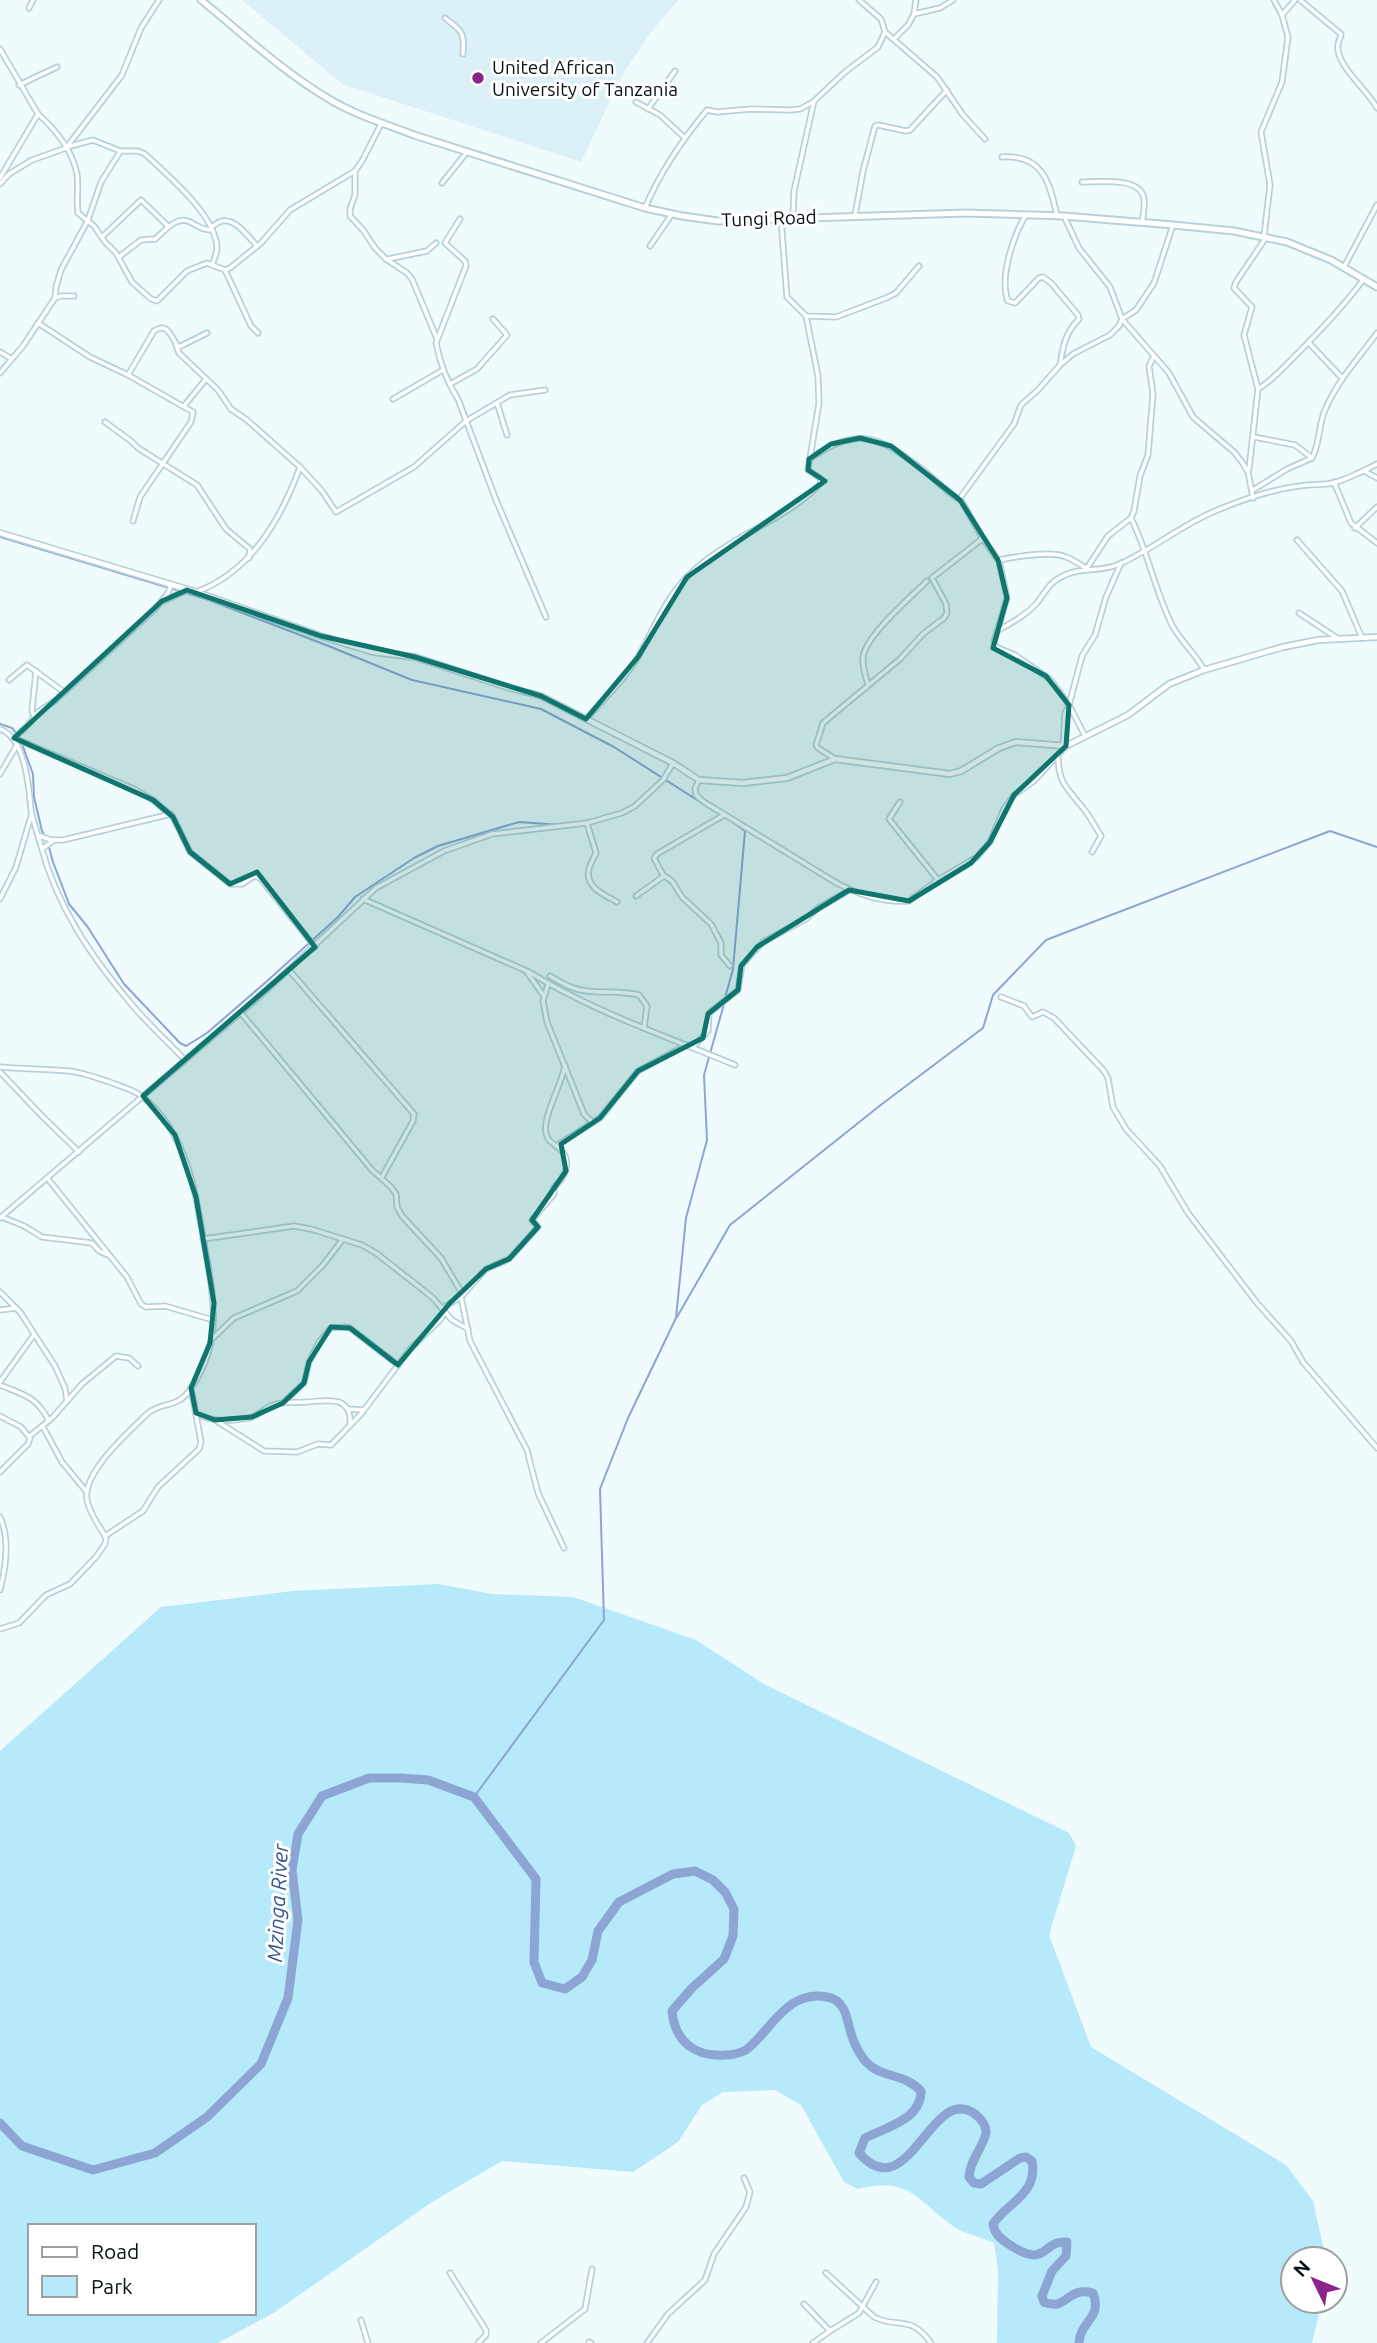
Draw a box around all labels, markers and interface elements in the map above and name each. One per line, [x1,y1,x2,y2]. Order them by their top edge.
place label: United African University of Tanzania [492,56,678,100]
marker: United African University of Tanzania [470,70,486,86]
street label: Tungi Road [721,205,817,231]
water label: Mzinga River [262,1842,292,1963]
legend [28,2224,256,2315]
text: Road [91,2239,139,2263]
north arrow [1279,2245,1349,2315]
text: N [1289,2256,1314,2281]
text: Park [91,2274,133,2298]

